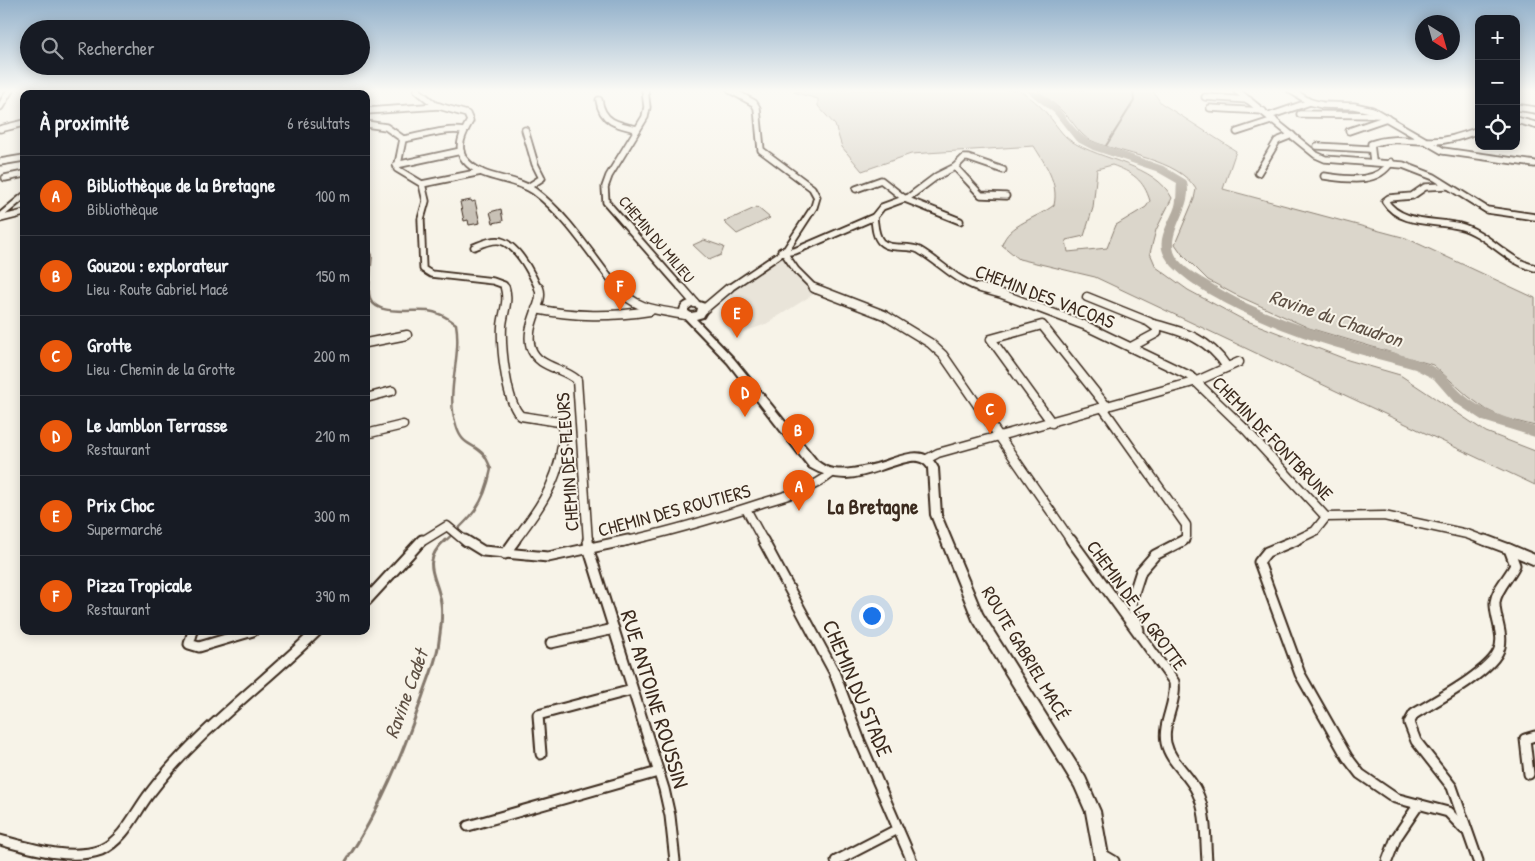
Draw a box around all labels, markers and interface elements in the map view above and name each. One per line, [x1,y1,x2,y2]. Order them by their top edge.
north arrow [1415,15,1460,60]
map controls [1475,15,1520,150]
button: + [1475,15,1520,60]
search box [20,20,370,75]
icon: search [38,34,66,62]
text: Rechercher [78,35,155,61]
button: − [1475,60,1520,105]
button: locate [1475,105,1520,150]
text: À proximité [40,108,129,137]
text: 6 résultats [287,112,350,134]
text: Bibliothèque de la Bretagne [87,172,275,198]
text: A [52,185,60,207]
text: 100 m [315,185,350,207]
street label: CHEMIN DU MILIEU [614,191,700,287]
text: Bibliothèque [87,198,158,220]
text: Gouzou : explorateur [87,252,229,278]
street label: CHEMIN DES VACOAS [972,257,1119,335]
text: B [52,265,60,287]
text: 150 m [316,265,350,287]
pin: F [604,270,636,311]
text: Lieu · Route Gabriel Macé [87,278,229,300]
water label: Ravine du Chaudron [1266,282,1408,354]
pin: E [721,297,753,338]
text: Grotte [87,332,132,358]
text: C [52,345,60,367]
text: 200 m [314,345,350,367]
text: Lieu · Chemin de la Grotte [87,358,235,380]
street label: CHEMIN DE FONTBRUNE [1207,370,1340,506]
pin: D [729,376,761,417]
street label: CHEMIN DES FLEURS [549,392,585,532]
pin: C [974,393,1006,434]
text: Le Jamblon Terrasse [87,412,228,438]
pin: B [782,414,814,455]
text: D [52,425,60,447]
text: 210 m [315,425,350,447]
text: Restaurant [87,438,150,460]
pin: A [783,470,815,511]
street label: CHEMIN DES ROUTIERS [595,477,754,543]
text: Prix Choc [87,492,154,518]
district label: La Bretagne [828,492,919,522]
text: E [52,505,60,527]
text: 300 m [314,505,350,527]
text: Supermarché [87,518,163,540]
street label: CHEMIN DE LA GROTTE [1081,535,1193,676]
text: Pizza Tropicale [87,572,192,598]
street label: ROUTE GABRIEL MACÉ [976,581,1077,725]
text: F [53,585,59,607]
text: 390 m [315,585,350,607]
text: Restaurant [87,598,150,620]
your location [859,603,885,629]
street label: RUE ANTOINE ROUSSIN [614,606,696,792]
street label: CHEMIN DU STADE [816,615,900,761]
water label: Ravine Cadet [377,643,435,742]

